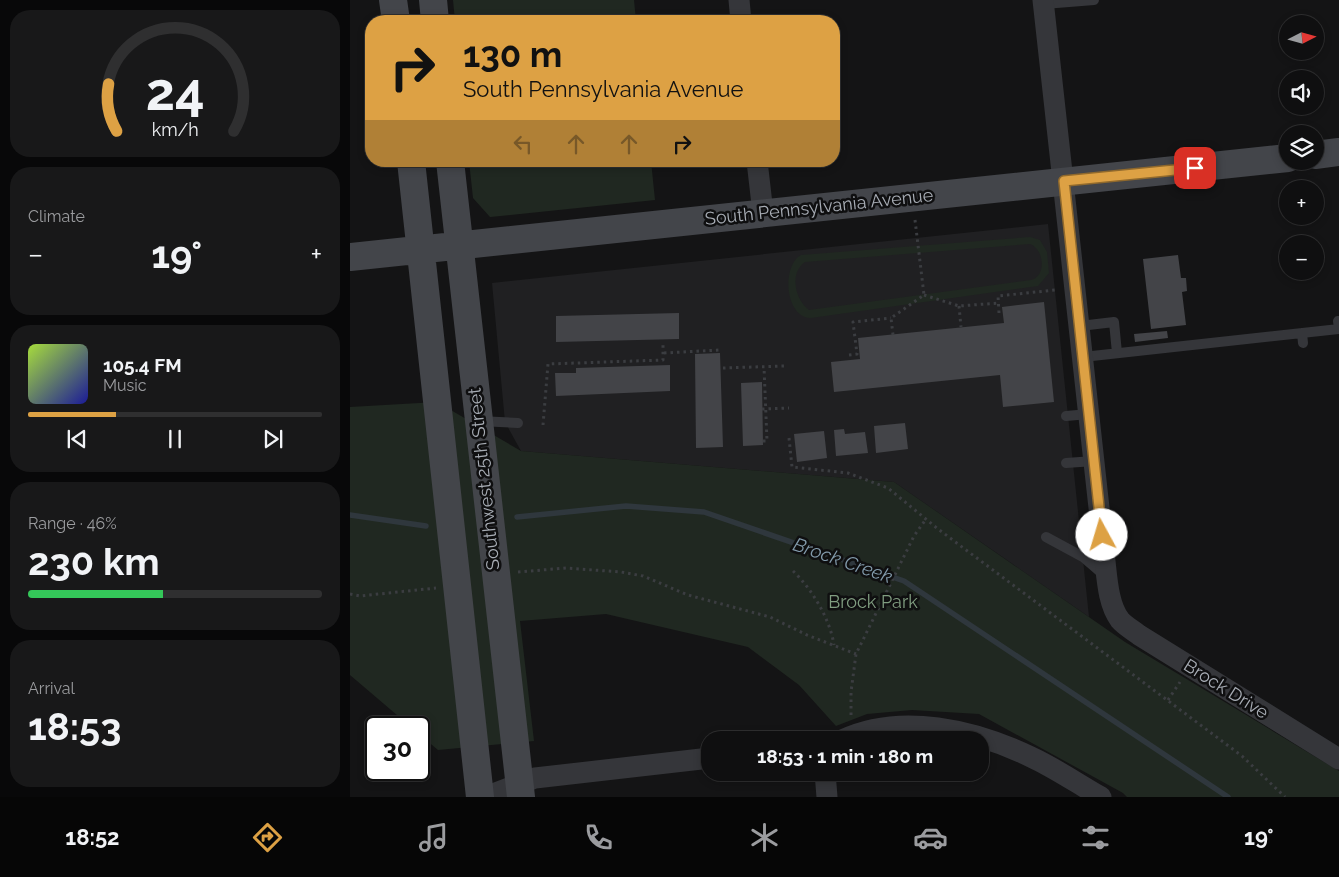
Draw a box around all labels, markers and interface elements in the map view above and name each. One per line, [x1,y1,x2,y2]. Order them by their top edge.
north arrow [1279,15,1324,60]
map controls [1279,15,1324,280]
text: 130 m [463,34,562,75]
icon: right [380,35,445,100]
text: 24 [145,61,205,122]
button: sound [1279,70,1324,115]
text: South Pennsylvania Avenue [463,76,743,102]
text: km/h [151,119,199,140]
button: layers [1279,125,1324,170]
icon: left [509,130,537,158]
icon: ahead [562,130,590,158]
icon: ahead [615,130,643,158]
icon: right [668,130,696,158]
pin [1174,147,1216,189]
icon: arrive [1181,154,1209,182]
button: + [1279,180,1324,225]
street label: South Pennsylvania Avenue [704,184,935,229]
text: Climate [28,207,85,226]
text: 19° [151,232,202,277]
button: − [1279,235,1324,280]
text: − [28,238,43,271]
text: + [310,238,322,271]
text: 105.4 FM [103,354,182,376]
text: Music [103,376,147,395]
street label: Southwest 25th Street [463,387,504,571]
icon: previous [63,425,91,453]
icon: pause [161,425,189,453]
icon: next [259,425,287,453]
position arrow [1075,508,1127,560]
text: Range · 46% [28,514,117,533]
water label: Brock Creek [791,533,895,587]
text: 230 km [28,539,160,584]
park label: Brock Park [828,591,918,612]
street label: Brock Drive [1180,654,1273,723]
text: Arrival [28,679,75,698]
text: 18:53 [28,704,121,749]
speed limit sign: 30 [365,716,430,781]
text: 18:53 · 1 min · 180 m [757,745,933,767]
icon: directions [250,820,285,855]
icon: music [416,820,451,855]
icon: phone [581,820,616,855]
icon: climate [747,820,782,855]
icon: car [913,820,948,855]
icon: filters [1078,820,1113,855]
text: 18:52 [65,824,120,850]
text: 19° [1244,824,1274,850]

